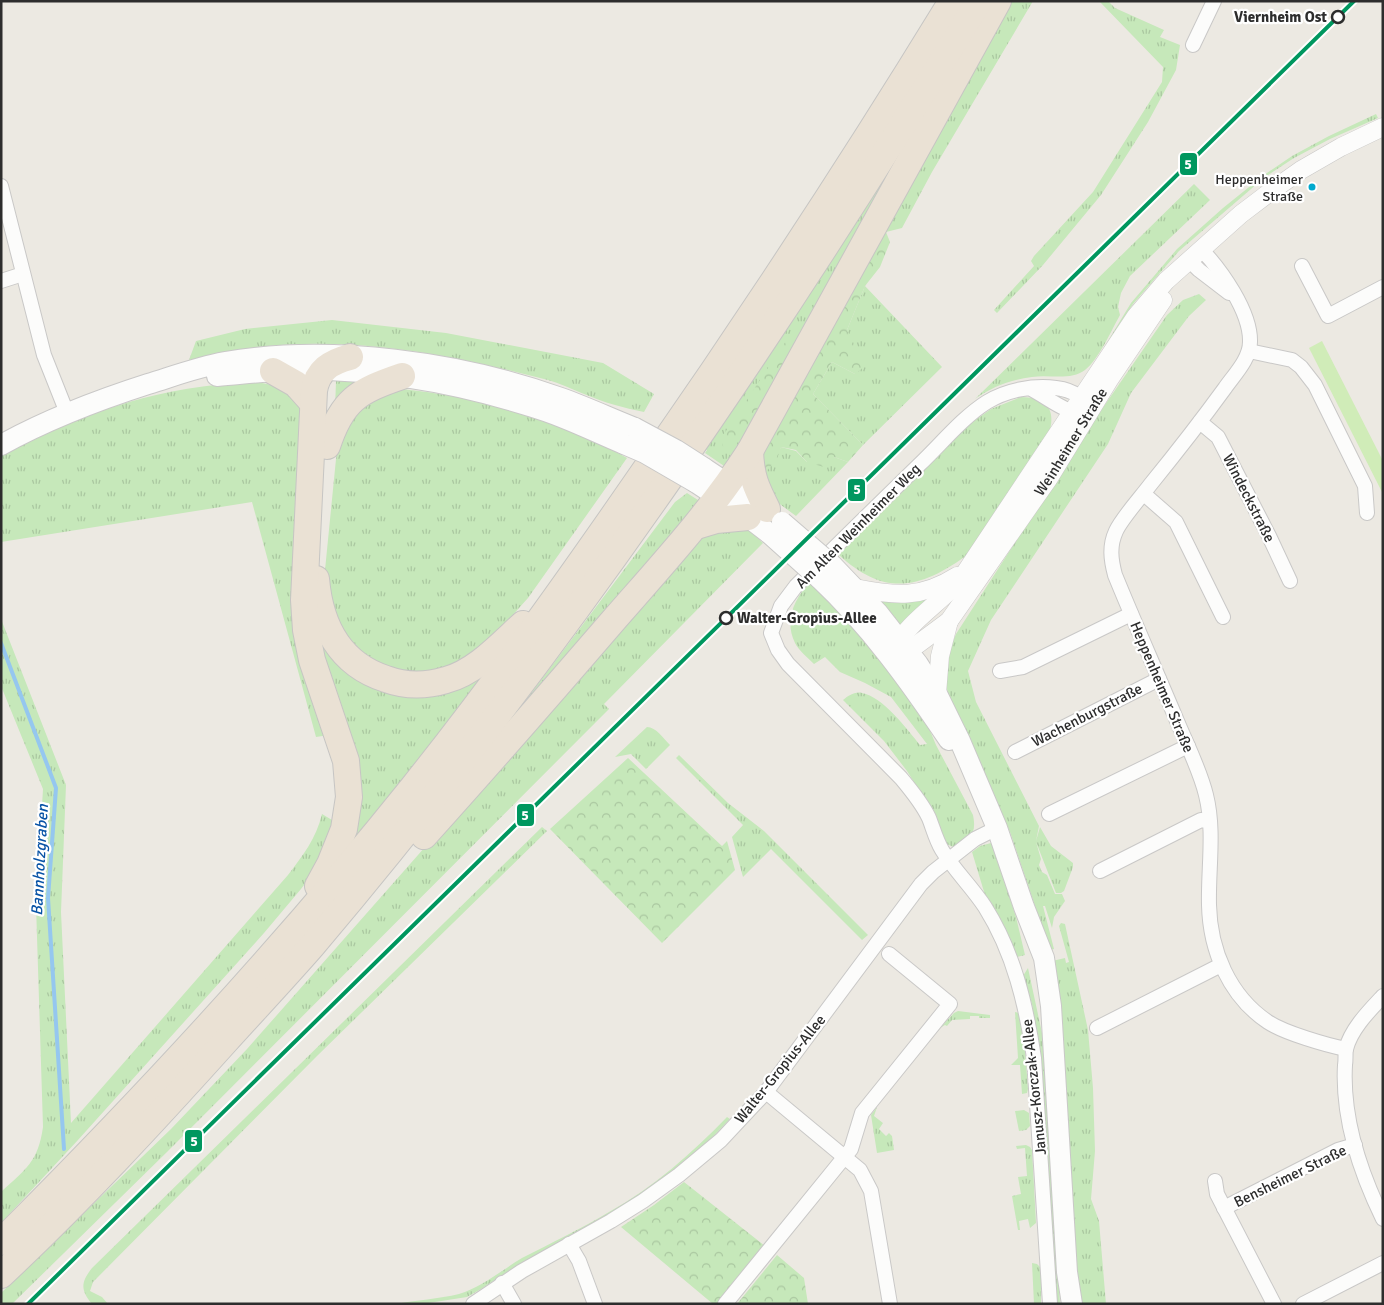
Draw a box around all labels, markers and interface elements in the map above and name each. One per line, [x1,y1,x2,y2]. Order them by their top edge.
place label: Viernheim Ost [1234,8,1327,26]
marker: Viernheim Ost [1331,10,1345,24]
line badge: 5 [1179,152,1198,176]
text: 5 [1184,156,1192,173]
place label: Heppenheimer Straße [1215,171,1304,205]
marker: Heppenheimer Straße [1307,182,1317,192]
street label: Weinheimer Straße [1030,385,1111,499]
street label: Windeckstraße [1219,451,1279,545]
street label: Am Alten Weinheimer Weg [792,460,924,592]
line badge: 5 [847,478,866,502]
text: 5 [853,481,861,498]
place label: Walter-Gropius-Allee [737,609,877,627]
marker: Walter-Gropius-Allee [719,611,733,625]
street label: Heppenheimer Straße [1126,619,1198,755]
street label: Wachenburgstraße [1029,679,1145,751]
water label: Bannholzgraben [27,802,53,916]
line badge: 5 [516,803,535,827]
text: 5 [521,807,529,824]
street label: Walter-Gropius-Allee [731,1011,829,1127]
street label: Janusz-Korczak-Allee [1018,1018,1050,1156]
line badge: 5 [184,1129,203,1153]
text: 5 [190,1133,198,1150]
street label: Bensheimer Straße [1231,1141,1349,1211]

